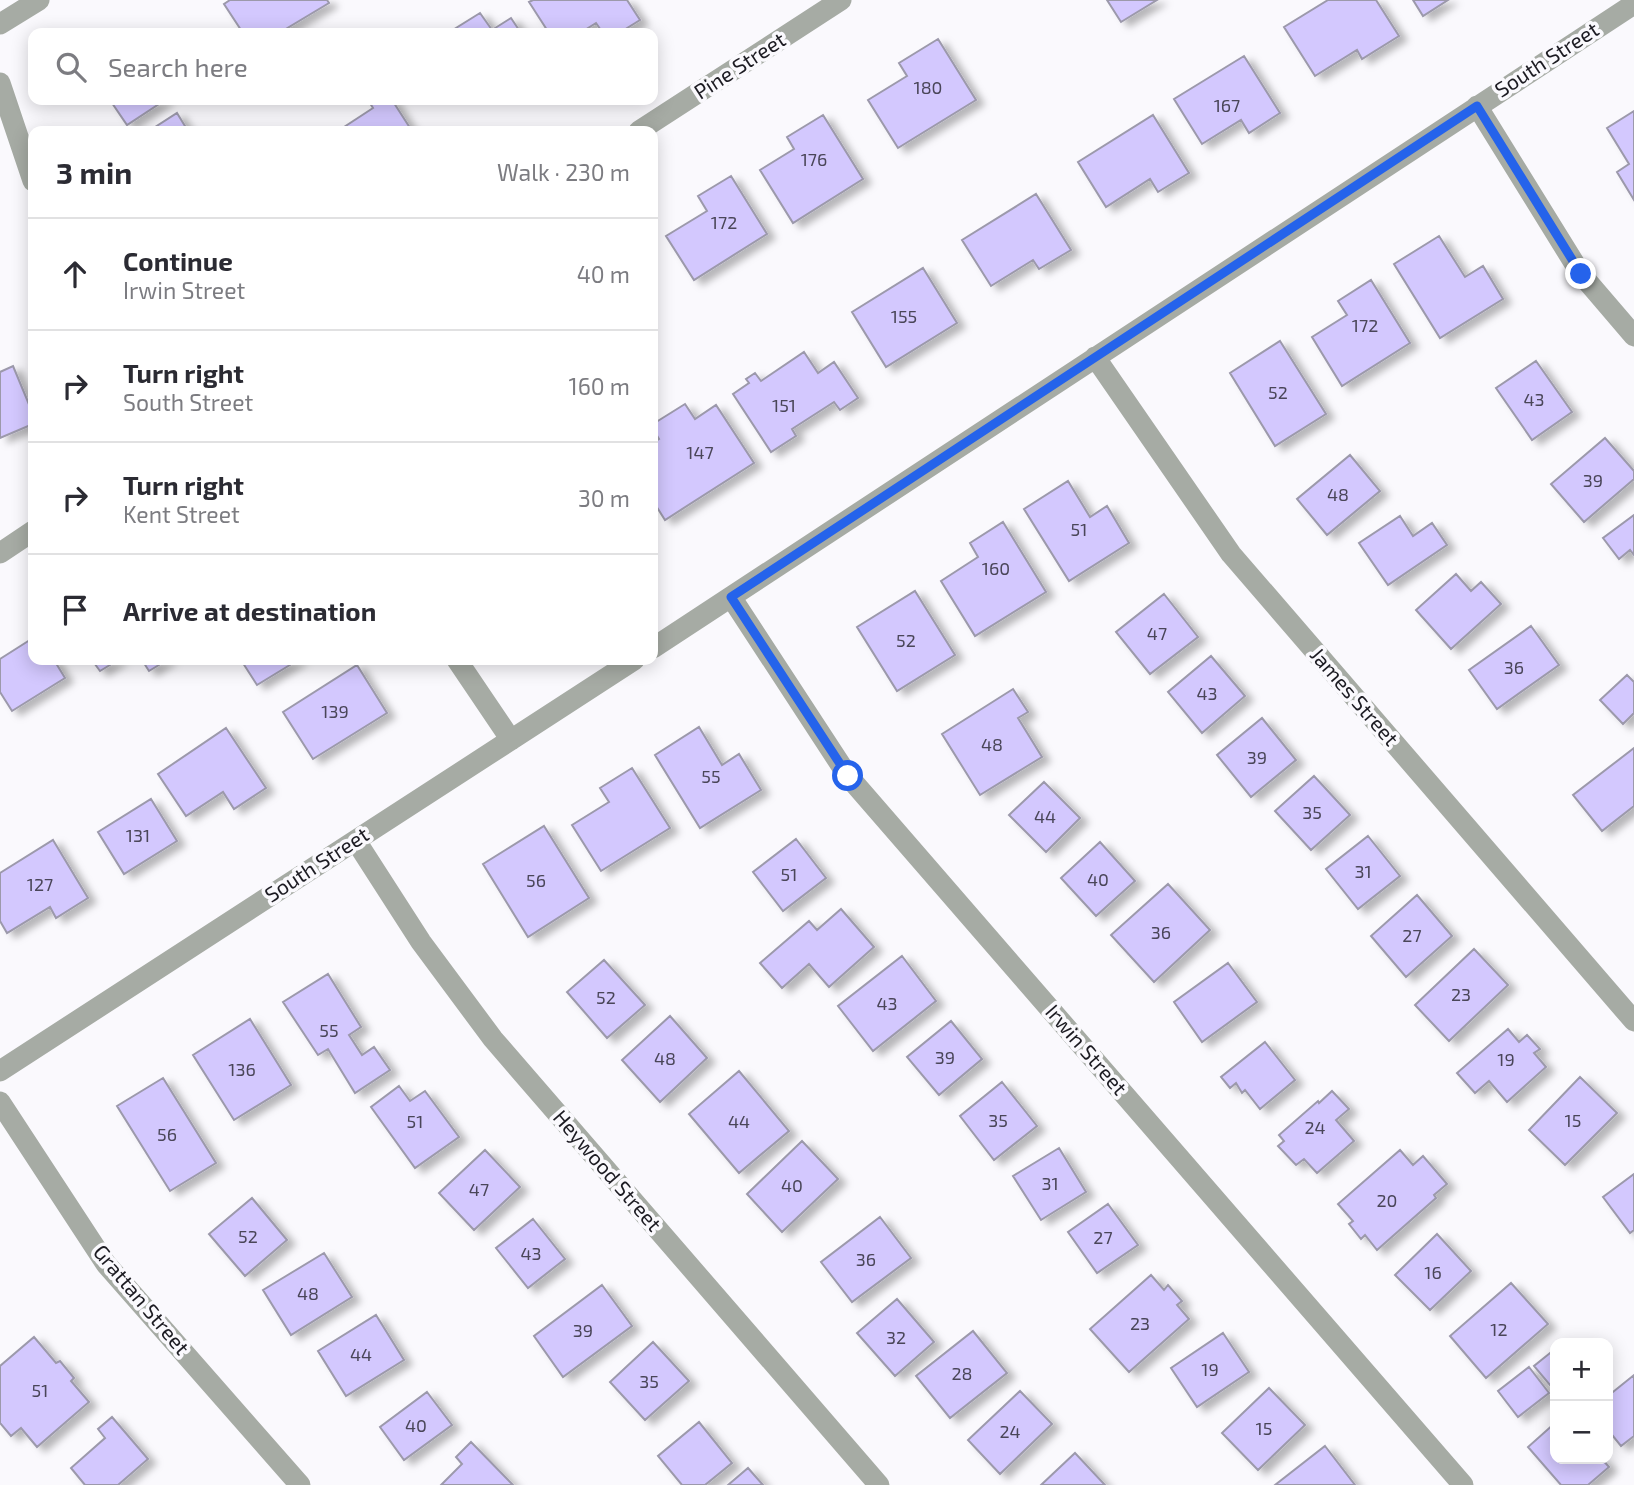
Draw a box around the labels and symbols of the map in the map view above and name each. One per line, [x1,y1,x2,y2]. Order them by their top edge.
street label: South Street [1490,16,1603,102]
street label: Pine Street [689,26,790,104]
house number: 180 [914,76,942,98]
house number: 167 [1214,94,1240,116]
house number: 176 [801,148,827,170]
house number: 172 [711,211,737,233]
route end [1565,258,1596,289]
house number: 155 [891,305,917,327]
house number: 172 [1352,314,1378,336]
house number: 52 [1268,381,1288,403]
house number: 43 [1523,388,1545,410]
house number: 151 [772,394,796,416]
house number: 147 [686,441,714,463]
house number: 39 [1583,469,1603,491]
house number: 48 [1327,483,1349,505]
house number: 51 [1071,518,1087,540]
house number: 160 [982,557,1010,579]
house number: 47 [1147,622,1167,644]
house number: 52 [896,629,916,651]
street label: James Street [1306,642,1405,750]
house number: 36 [1504,656,1524,678]
house number: 43 [1196,682,1218,704]
house number: 139 [321,700,349,722]
house number: 48 [981,733,1003,755]
house number: 39 [1247,746,1267,768]
route start [832,760,863,791]
house number: 55 [701,765,721,787]
house number: 35 [1302,801,1322,823]
house number: 44 [1034,805,1056,827]
street label: South Street [260,821,373,907]
house number: 131 [126,824,150,846]
house number: 31 [1354,860,1372,882]
house number: 51 [781,863,797,885]
house number: 40 [1087,868,1109,890]
house number: 56 [526,869,546,891]
house number: 127 [27,873,53,895]
house number: 36 [1151,921,1171,943]
house number: 27 [1402,924,1422,946]
house number: 23 [1451,983,1471,1005]
house number: 52 [596,986,616,1008]
house number: 43 [876,992,898,1014]
street label: Irwin Street [1041,999,1133,1099]
house number: 55 [319,1019,339,1041]
house number: 39 [935,1046,955,1068]
house number: 48 [654,1047,676,1069]
house number: 19 [1497,1048,1515,1070]
house number: 136 [228,1058,256,1080]
street label: Heywood Street [549,1104,668,1236]
house number: 35 [988,1109,1008,1131]
house number: 15 [1565,1109,1581,1131]
house number: 51 [407,1110,423,1132]
house number: 44 [728,1110,750,1132]
house number: 24 [1304,1116,1326,1138]
house number: 56 [157,1123,177,1145]
house number: 31 [1041,1172,1059,1194]
house number: 40 [781,1174,803,1196]
house number: 47 [469,1178,489,1200]
house number: 20 [1377,1189,1397,1211]
house number: 52 [238,1225,258,1247]
house number: 27 [1093,1226,1113,1248]
street label: Grattan Street [89,1239,195,1359]
house number: 43 [520,1242,542,1264]
house number: 36 [856,1248,876,1270]
house number: 16 [1424,1261,1442,1283]
house number: 48 [297,1282,319,1304]
house number: 23 [1130,1312,1150,1334]
house number: 12 [1490,1318,1508,1340]
house number: 39 [573,1319,593,1341]
house number: 32 [886,1326,906,1348]
house number: 44 [350,1343,372,1365]
house number: 19 [1201,1358,1219,1380]
house number: 28 [951,1362,973,1384]
house number: 35 [639,1370,659,1392]
house number: 51 [32,1379,48,1401]
house number: 40 [405,1414,427,1436]
house number: 15 [1256,1417,1272,1439]
house number: 24 [999,1420,1021,1442]

